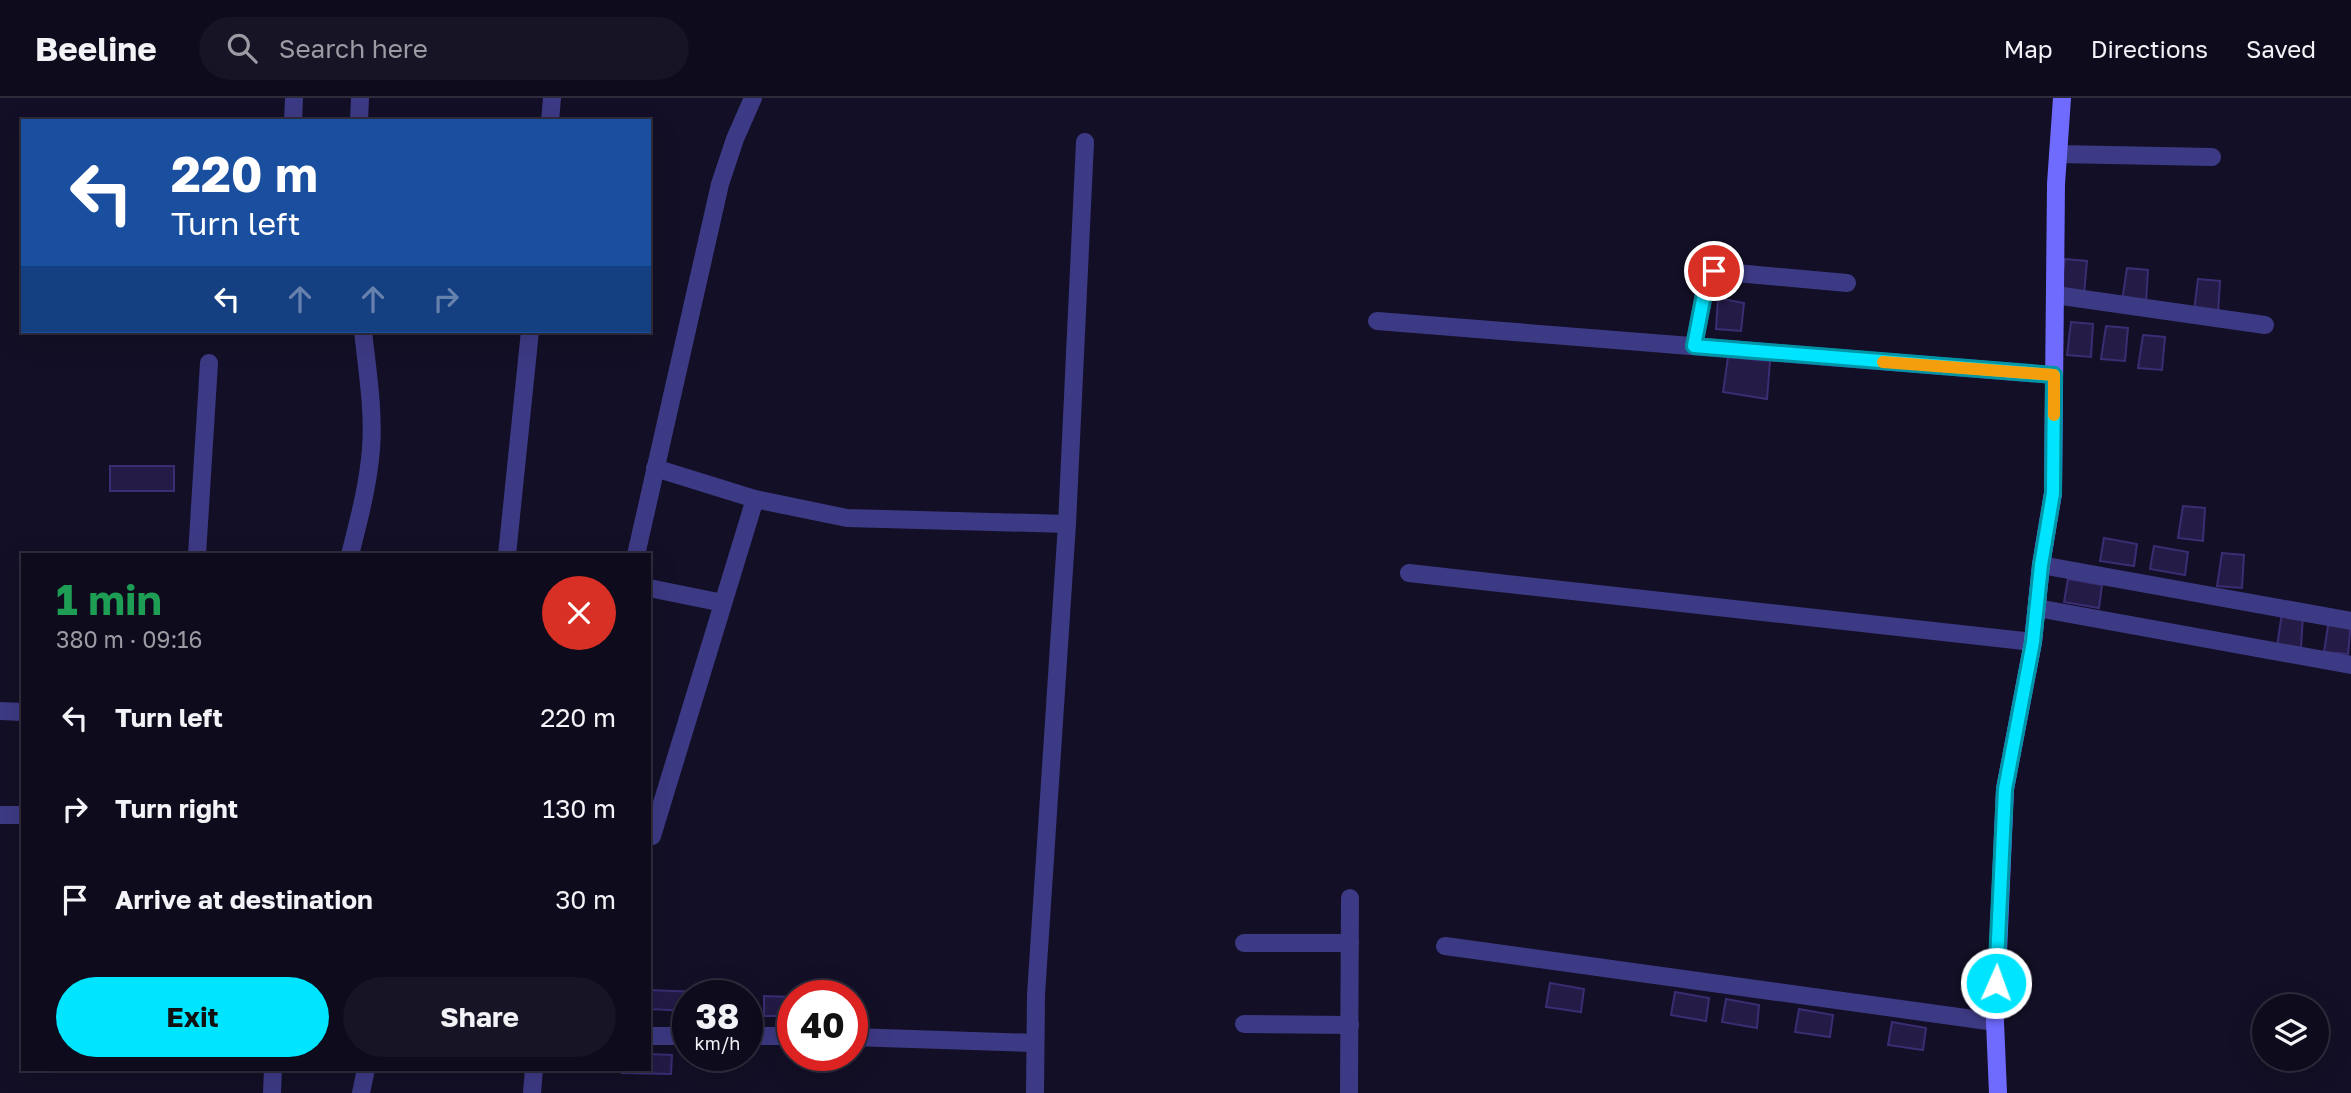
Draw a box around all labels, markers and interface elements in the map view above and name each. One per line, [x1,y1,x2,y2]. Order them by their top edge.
search box [199,17,689,80]
text: Beeline [35,29,157,68]
icon: search [223,29,261,67]
text: Search here [279,33,428,64]
text: Map [2004,34,2053,63]
text: Directions [2091,34,2208,63]
text: Saved [2246,34,2316,63]
text: 220 m [171,144,318,203]
icon: left [56,147,147,238]
text: Turn left [171,204,300,242]
pin [1684,241,1744,301]
icon: arrive [1695,252,1733,290]
icon: left [208,280,246,318]
icon: ahead [281,280,319,318]
icon: ahead [354,280,392,318]
icon: right [427,280,465,318]
text: 1 min [56,574,162,624]
button: close [542,576,616,650]
text: 380 m · 09:16 [56,625,202,653]
icon: left [56,699,94,737]
text: Turn left [115,702,223,733]
text: 220 m [540,702,616,733]
icon: right [56,790,94,828]
text: Turn right [115,793,238,824]
text: 130 m [543,793,616,824]
icon: arrive [56,881,94,919]
text: Arrive at destination [115,884,373,915]
text: 30 m [555,884,616,915]
position arrow [1959,946,2033,1020]
button: Exit [56,977,329,1057]
button: Share [343,977,616,1057]
speed limit sign: 40 [777,980,868,1071]
map controls [2252,994,2329,1071]
button: layers [2252,994,2329,1071]
text: 38 [696,995,739,1037]
text: km/h [695,1032,740,1054]

